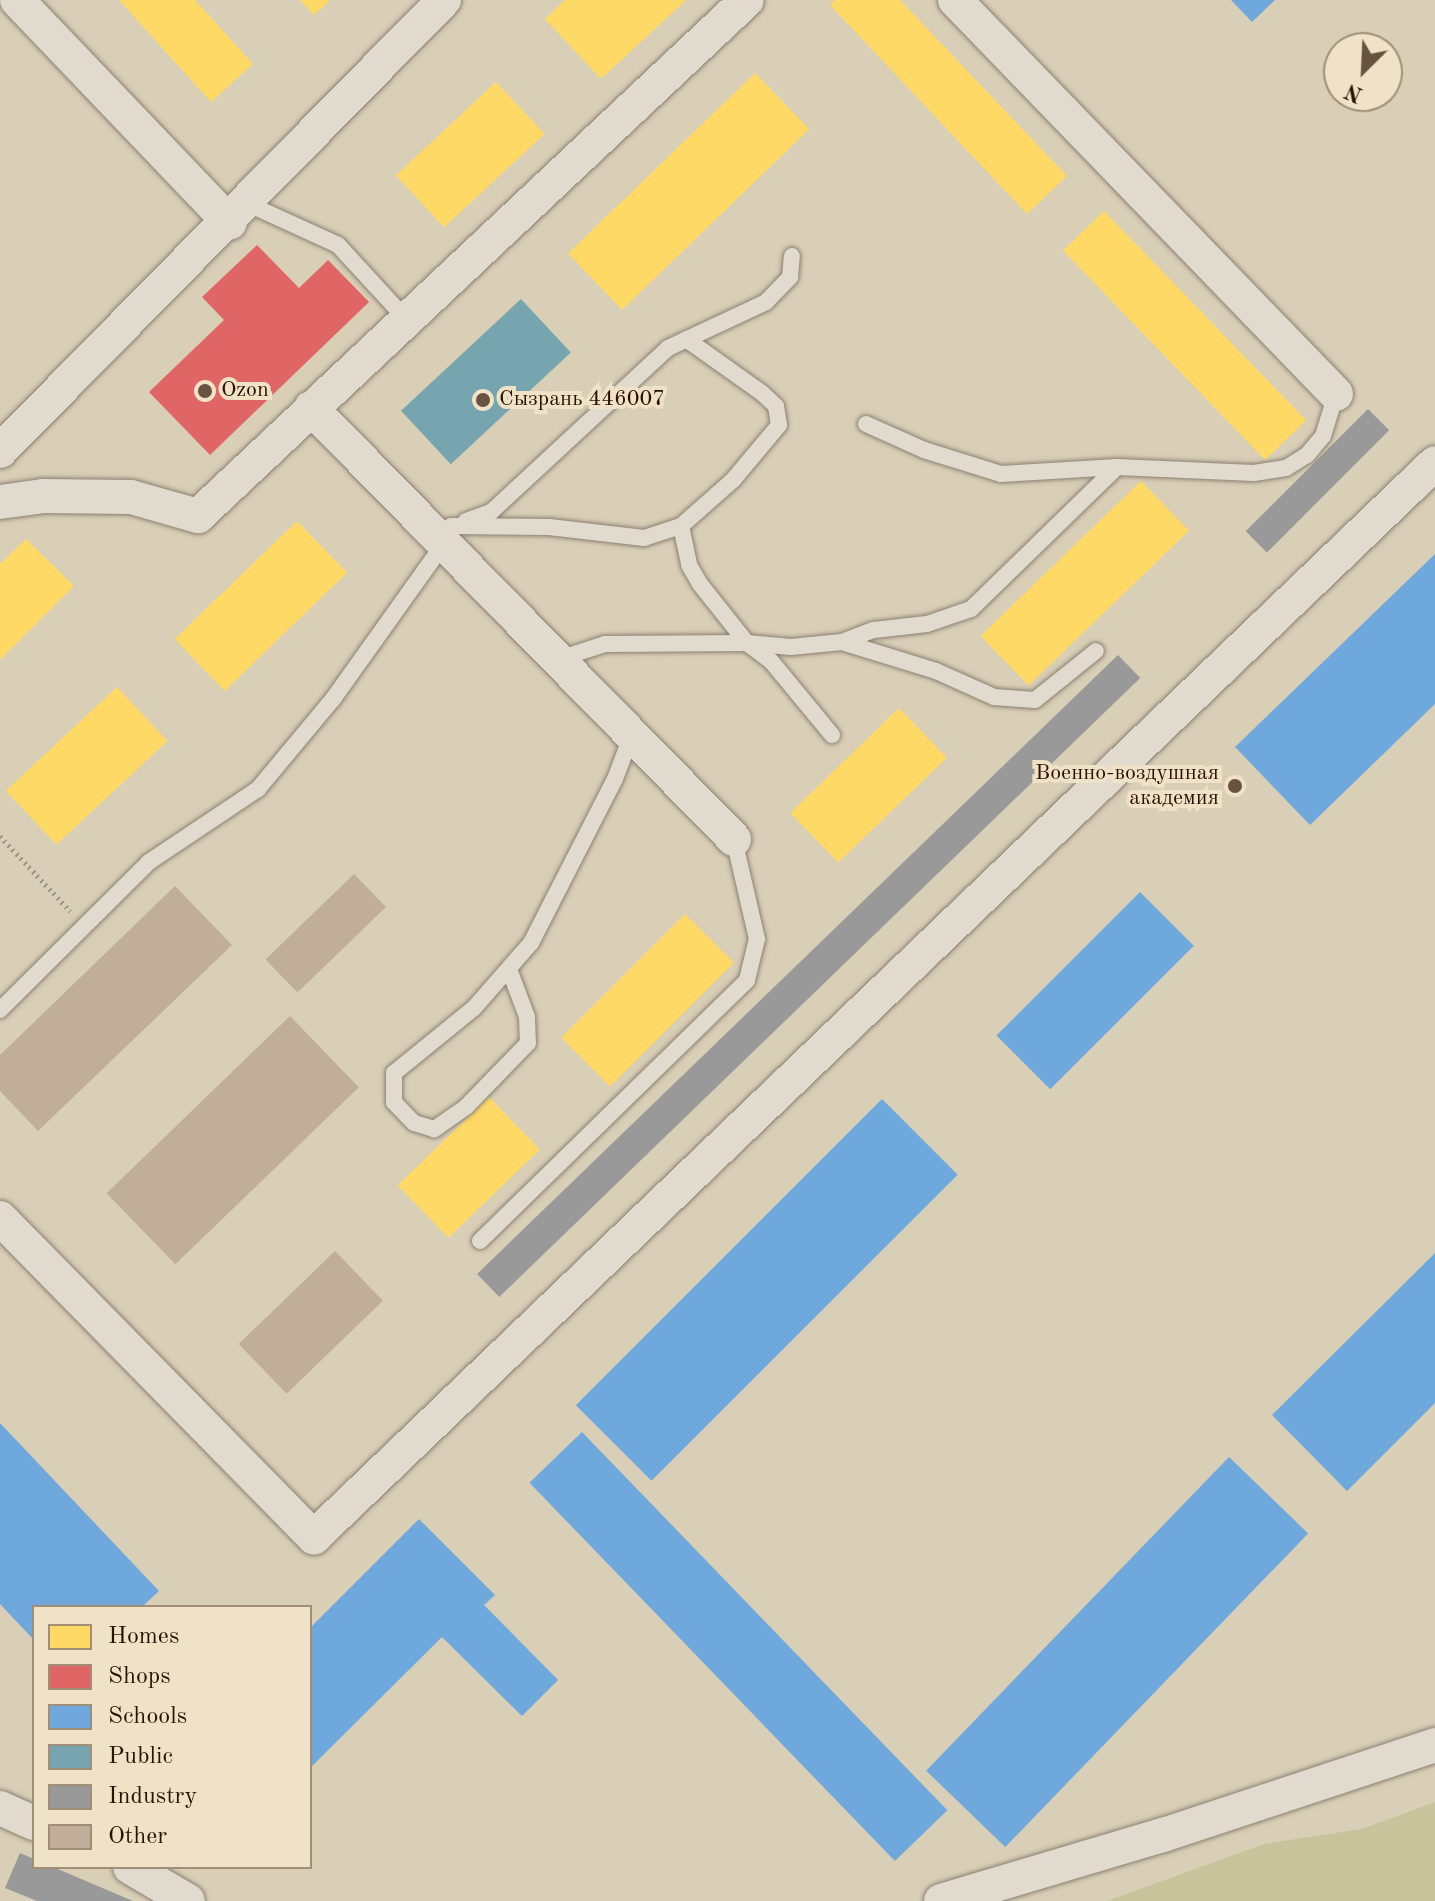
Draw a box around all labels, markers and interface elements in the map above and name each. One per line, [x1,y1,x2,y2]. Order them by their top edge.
north arrow [1323,32,1403,112]
text: N [1342,79,1366,106]
place label: Ozon [221,378,269,404]
marker: Ozon [196,382,214,400]
place label: Сызрань 446007 [499,387,665,413]
marker: Сызрань 446007 [474,391,492,409]
place label: Военно-воздушная академия [1035,760,1219,812]
marker: Военно-воздушная академия [1226,777,1244,795]
legend [32,1605,312,1869]
text: Homes [108,1625,179,1649]
text: Shops [108,1665,171,1689]
text: Schools [108,1705,187,1729]
text: Public [108,1745,173,1769]
text: Industry [108,1785,197,1809]
text: Other [108,1825,167,1849]

